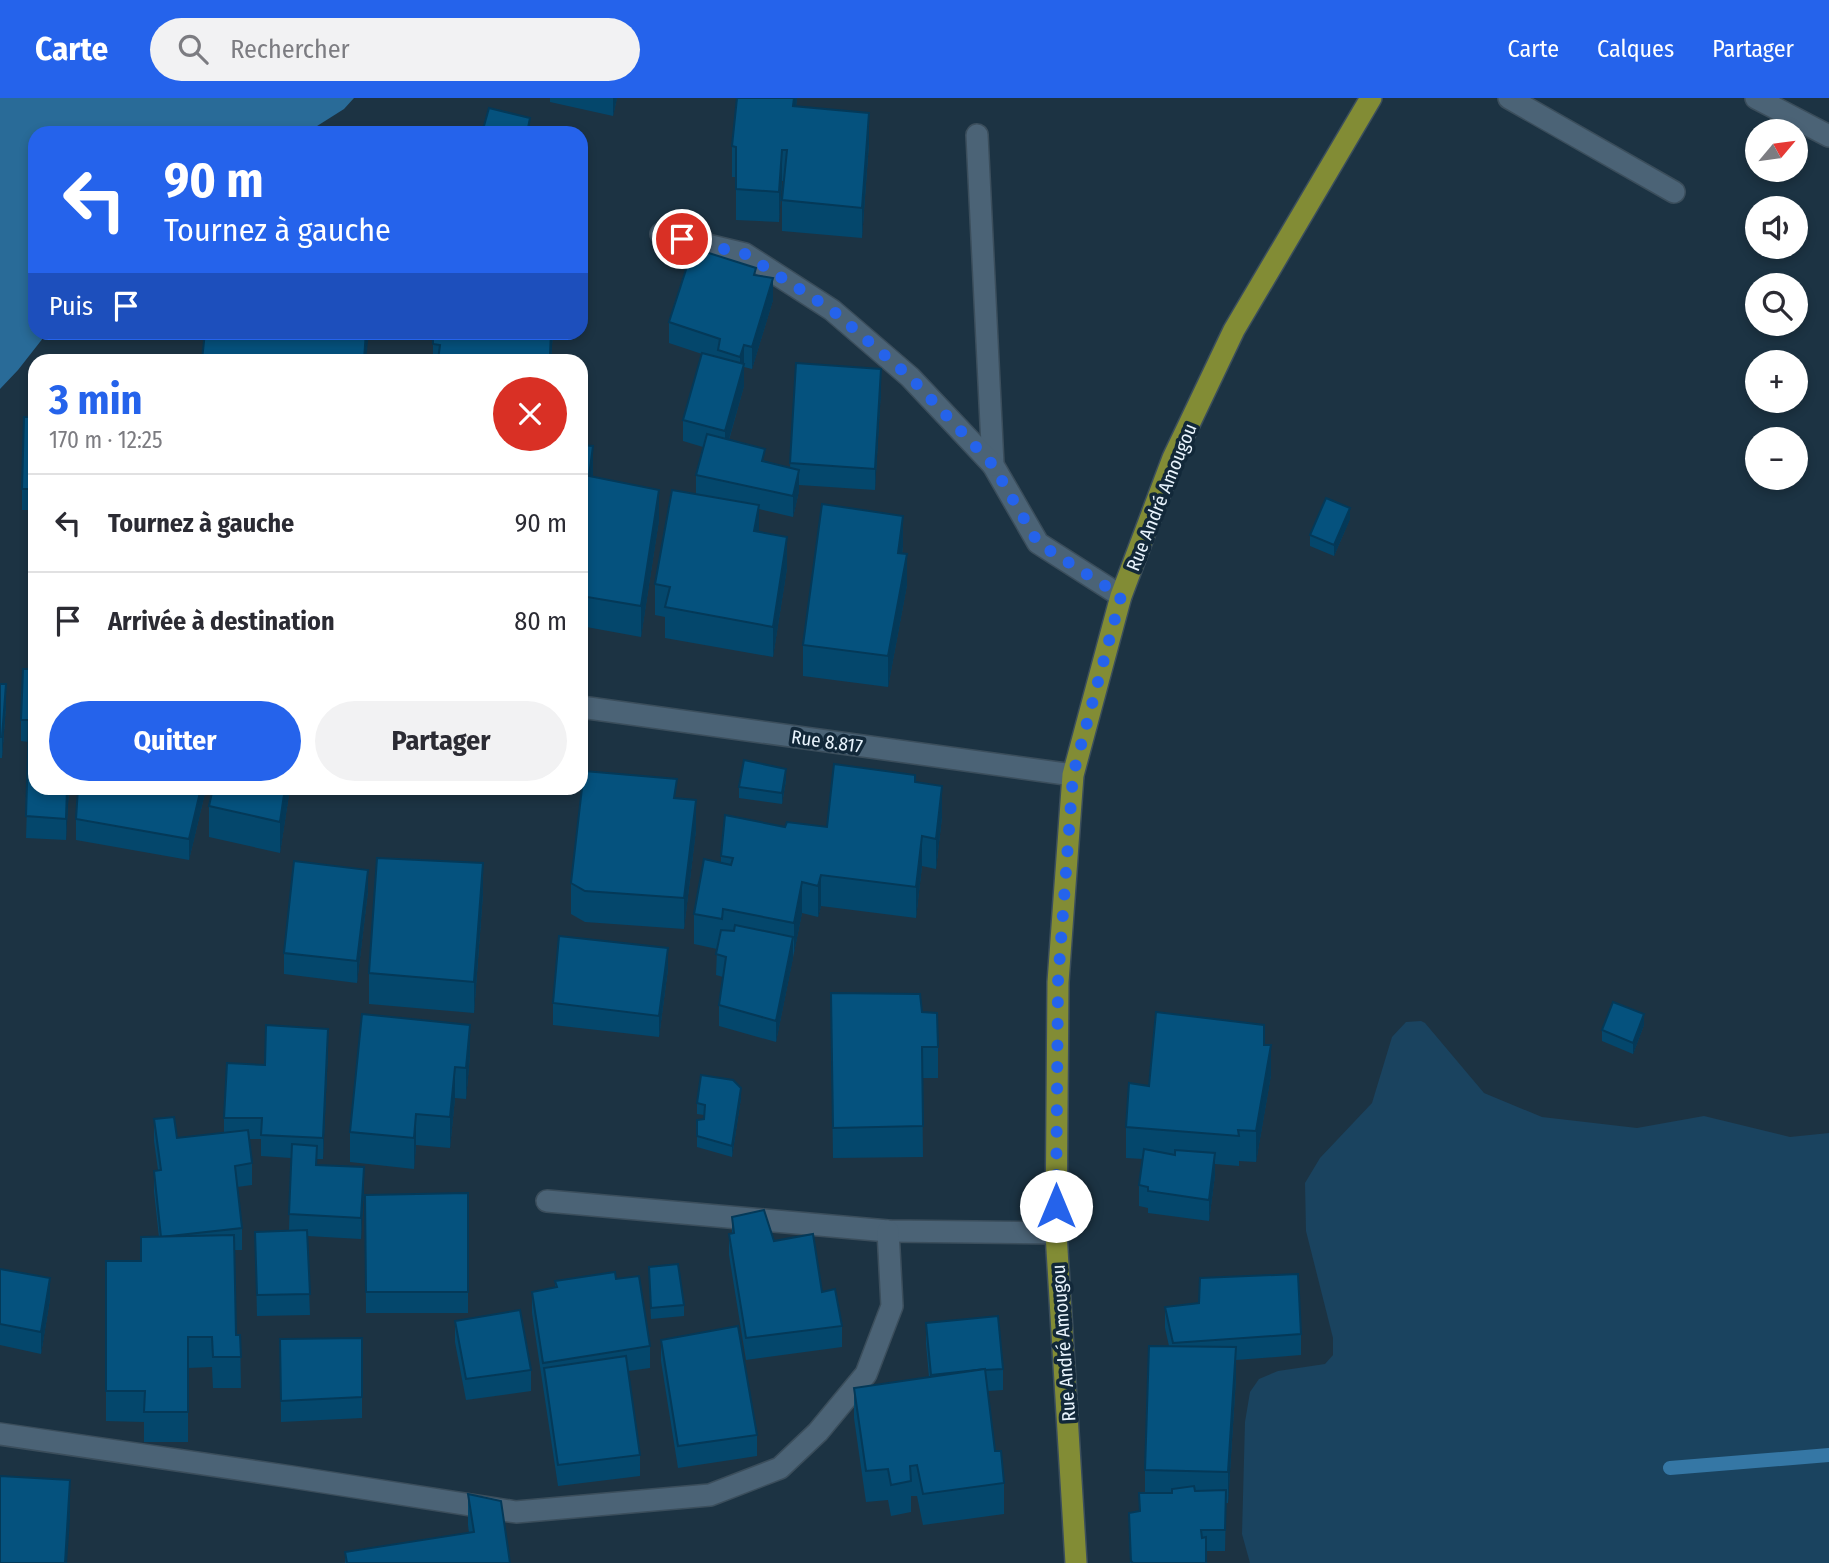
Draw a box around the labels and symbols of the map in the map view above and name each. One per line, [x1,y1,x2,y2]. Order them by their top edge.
north arrow [1745,119,1808,182]
pin [652,209,712,269]
street label: Rue André Amougou [1121,420,1202,574]
street label: Rue 8.817 [790,725,864,758]
position arrow [1019,1169,1093,1243]
street label: Rue André Amougou [1047,1264,1080,1422]

